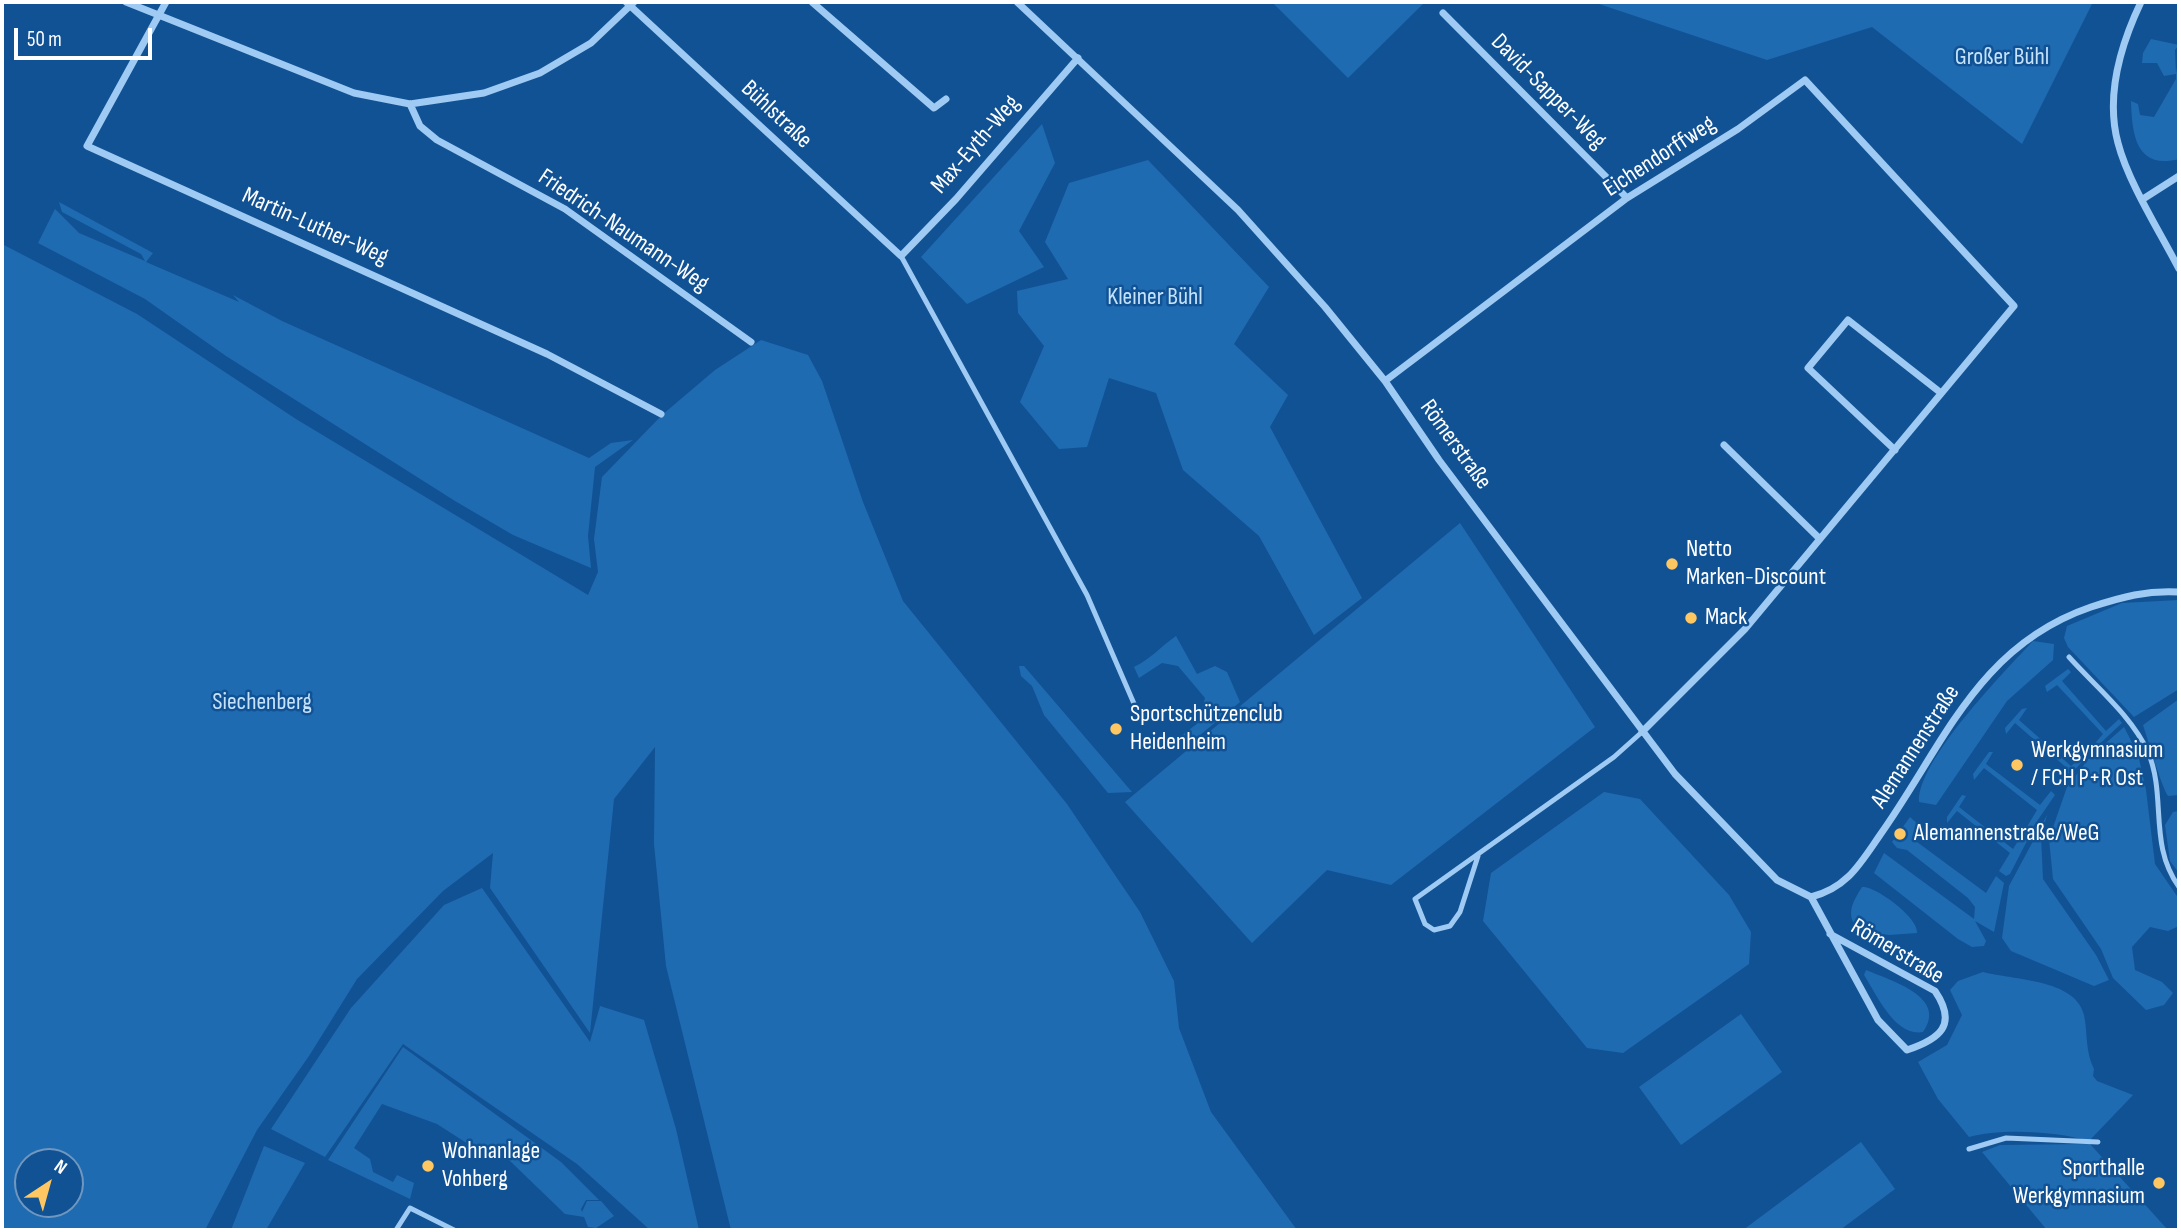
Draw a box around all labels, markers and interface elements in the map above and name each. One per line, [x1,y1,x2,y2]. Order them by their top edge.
scale bar [18,14,156,58]
text: 50 m [27,27,62,52]
street label: David-Sapper-Weg [1484,28,1612,156]
park label: Großer Bühl [1955,44,2049,72]
street label: Bühlstraße [734,75,818,155]
street label: Max-Eyth-Weg [925,90,1027,200]
street label: Eichendorffweg [1599,110,1721,204]
street label: Friedrich-Naumann-Weg [532,163,714,299]
street label: Martin-Luther-Weg [237,182,393,272]
park label: Kleiner Bühl [1107,284,1203,312]
street label: Römerstraße [1413,395,1497,495]
place label: Netto Marken-Discount [1686,536,1826,592]
marker: Netto Marken-Discount [1664,556,1680,572]
place label: Mack [1705,604,1747,632]
marker: Mack [1683,610,1699,626]
street label: Alemannenstraße [1865,680,1967,814]
park label: Siechenberg [212,689,312,717]
place label: Sportschützenclub Heidenheim [1130,701,1283,757]
marker: Sportschützenclub Heidenheim [1108,721,1124,737]
place label: Werkgymnasium / FCH P+R Ost [2031,737,2163,793]
marker: Werkgymnasium / FCH P+R Ost [2009,757,2025,773]
place label: Alemannenstraße/WeG [1914,820,2100,848]
marker: Alemannenstraße/WeG [1892,826,1908,842]
street label: Römerstraße [1845,913,1949,991]
place label: Wohnanlage Vohberg [442,1138,540,1194]
north arrow [14,1148,84,1218]
text: N [50,1155,71,1180]
place label: Sporthalle Werkgymnasium [2013,1155,2145,1211]
marker: Wohnanlage Vohberg [420,1158,436,1174]
marker: Sporthalle Werkgymnasium [2151,1175,2167,1191]

